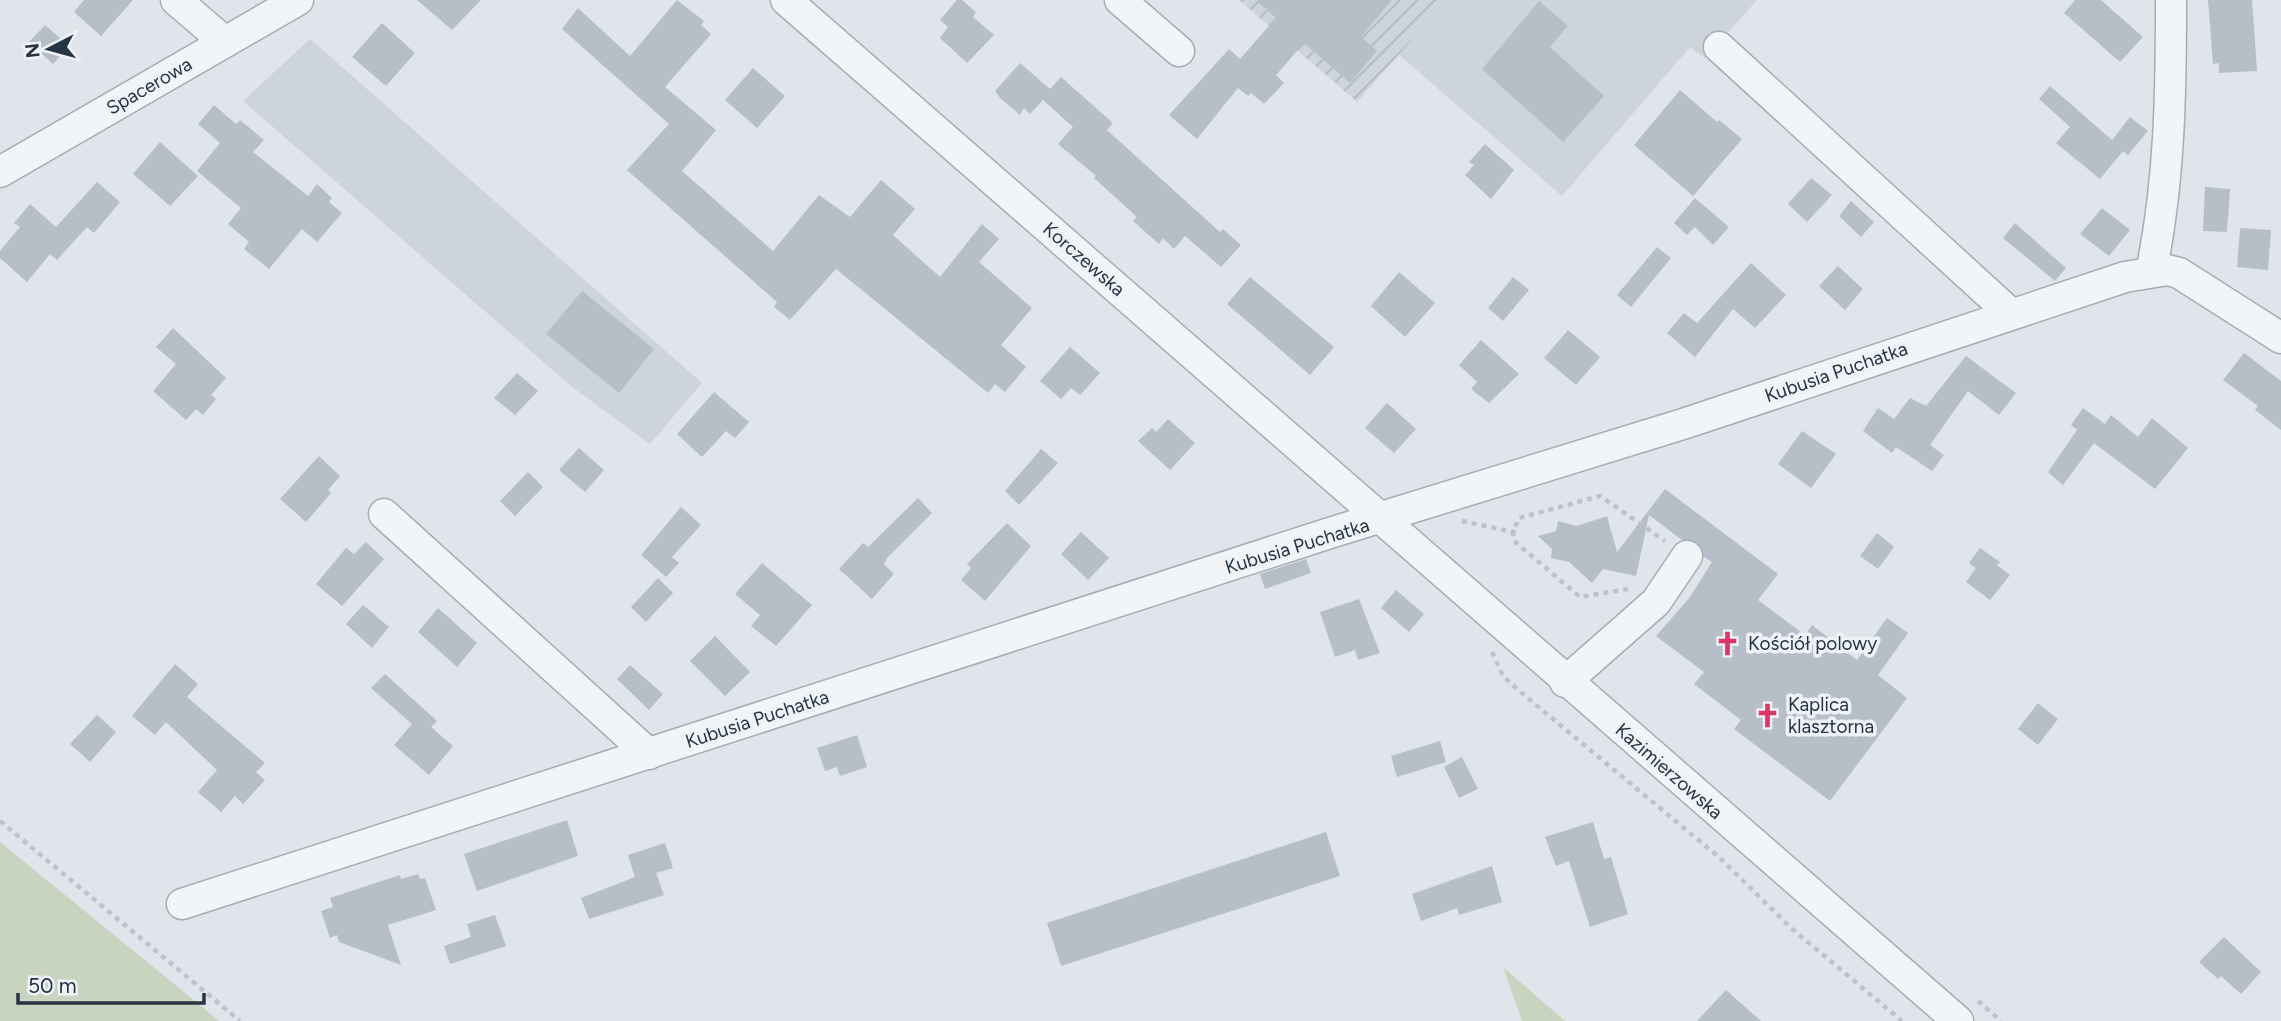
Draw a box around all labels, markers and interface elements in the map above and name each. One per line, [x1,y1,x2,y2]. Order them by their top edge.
north arrow [14,14,84,84]
text: N [20,42,45,59]
street label: Spacerowa [102,52,196,120]
street label: Korczewska [1038,217,1130,301]
street label: Kubusia Puchatka [1762,337,1910,407]
street label: Kubusia Puchatka [1222,513,1372,579]
church icon: Kościół polowy [1714,629,1742,657]
place label: Kościół polowy [1748,632,1877,655]
street label: Kubusia Puchatka [682,685,832,753]
place label: Kaplica klasztorna [1788,693,1874,738]
church icon: Kaplica klasztorna [1754,701,1782,729]
street label: Kazimierzowska [1611,718,1727,824]
scale bar [18,962,203,1006]
text: 50 m [28,973,77,998]

